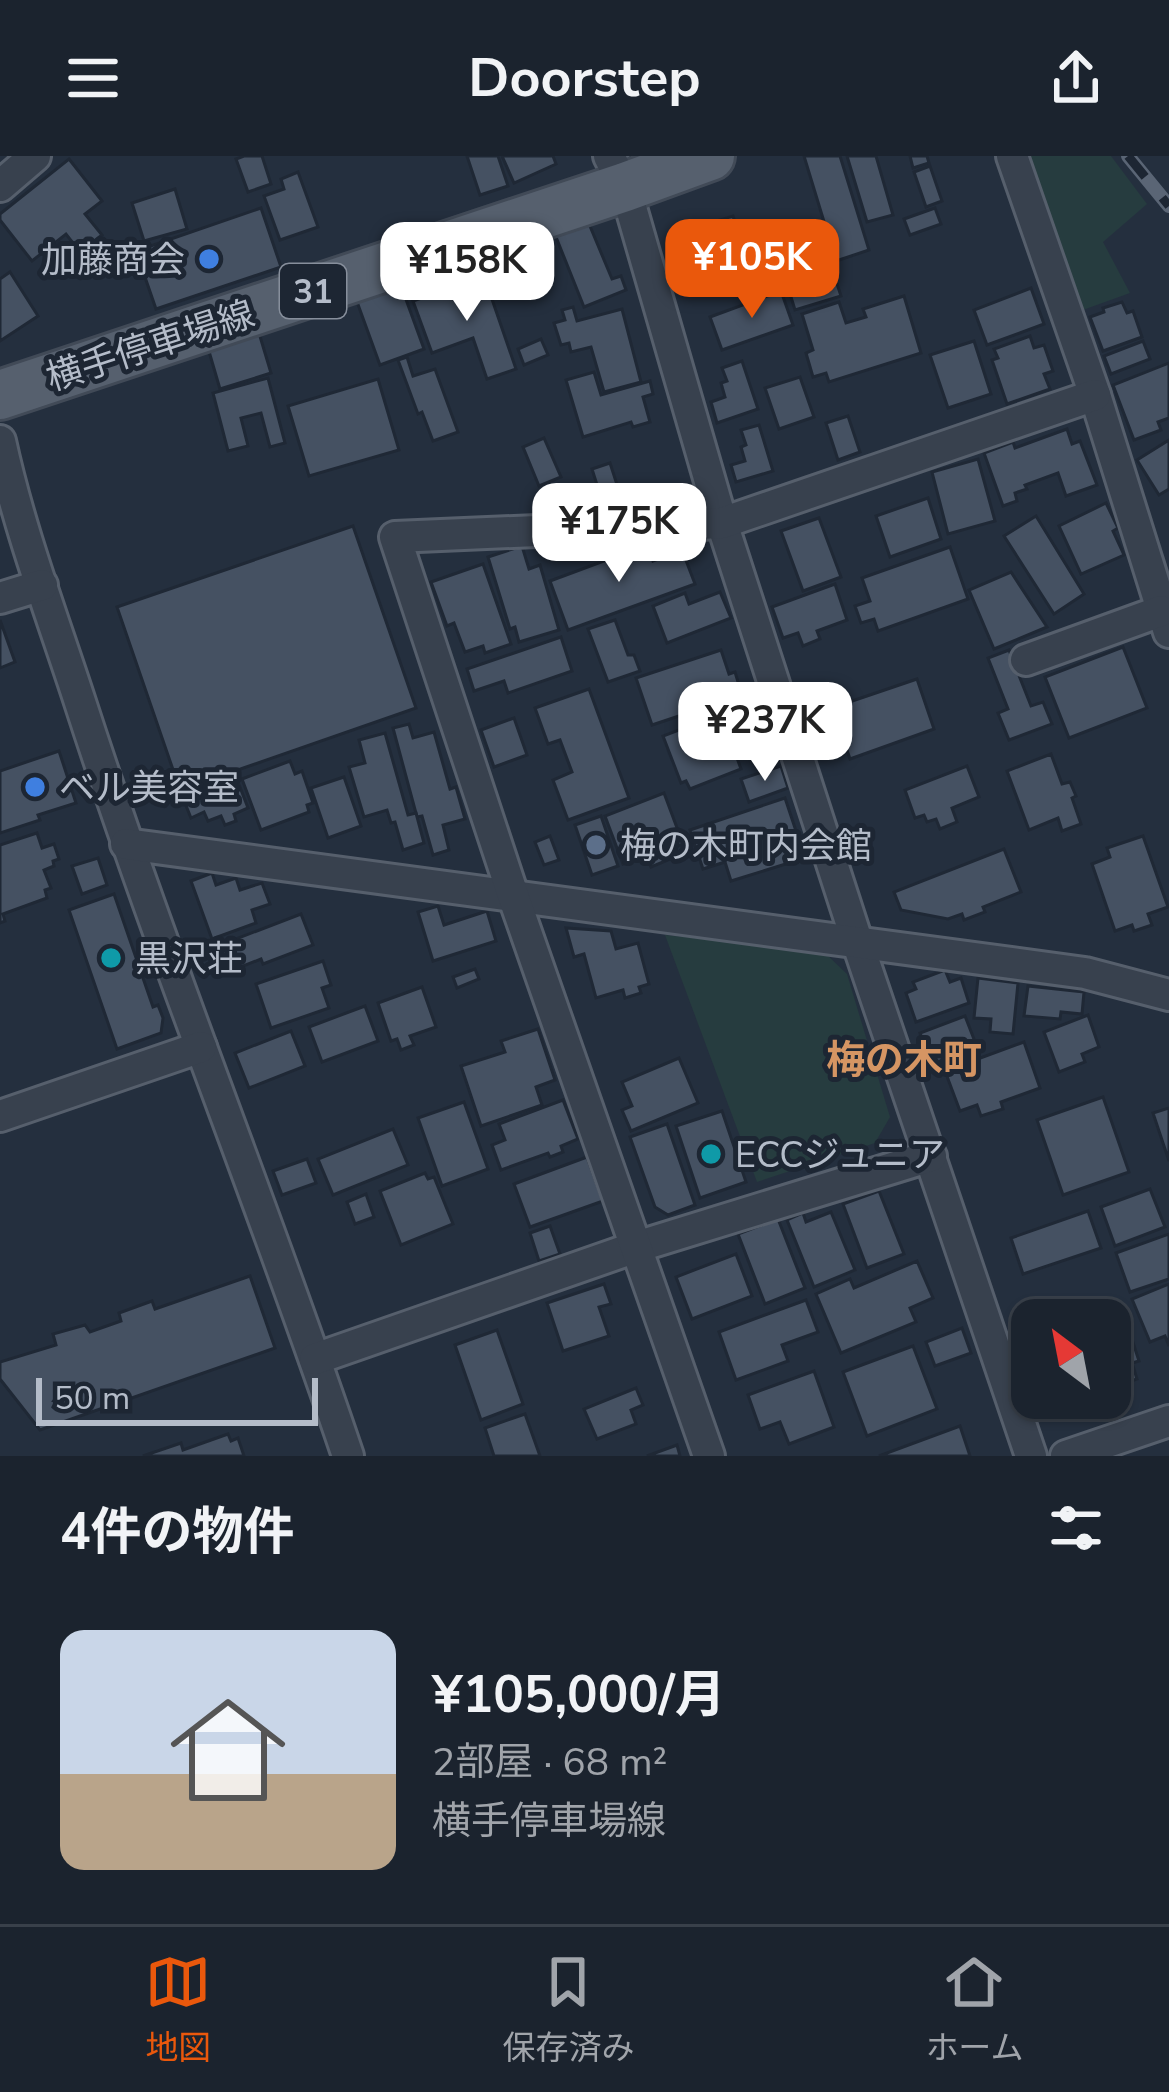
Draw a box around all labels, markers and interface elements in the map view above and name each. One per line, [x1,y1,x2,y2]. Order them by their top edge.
text: Doorstep [468,41,701,115]
icon: menu [60,45,126,111]
icon: share [1043,45,1109,111]
pin: ¥105K [668,219,836,321]
pin: ¥158K [383,222,551,324]
text: ¥105K [692,231,812,284]
text: ¥158K [407,234,527,287]
place label: 加藤商会 [41,236,185,285]
marker: 加藤商会 [196,246,222,272]
road number: 31 [280,264,346,318]
street label: 横手停車場線 [40,290,261,403]
pin: ¥175K [535,483,703,585]
text: ¥175K [559,495,679,548]
pin: ¥237K [681,682,849,784]
text: ¥237K [705,694,825,747]
place label: ベル美容室 [59,764,239,813]
marker: ベル美容室 [22,774,48,800]
place label: 梅の木町内会館 [620,822,872,871]
marker: 梅の木町内会館 [583,832,609,858]
place label: 黒沢荘 [135,935,243,984]
marker: 黒沢荘 [98,945,124,971]
district label: 梅の木町 [826,1034,982,1087]
place label: ECCジュニア [735,1131,945,1180]
marker: ECCジュニア [698,1141,724,1167]
north arrow [1011,1299,1131,1419]
map controls [1011,1299,1131,1419]
scale bar [36,1372,318,1425]
text: 50 m [54,1376,130,1421]
icon: filters [1043,1495,1109,1561]
text: 4件の物件 [60,1497,295,1567]
text: ¥105,000/月 [432,1660,726,1730]
icon: home [156,1678,300,1822]
text: 2部屋 · 68 m² [432,1736,667,1789]
text: 横手停車場線 [432,1795,666,1848]
tab: 地図 [145,1949,211,2071]
tab: 保存済み [502,1949,634,2071]
tab: ホーム [925,1949,1023,2071]

